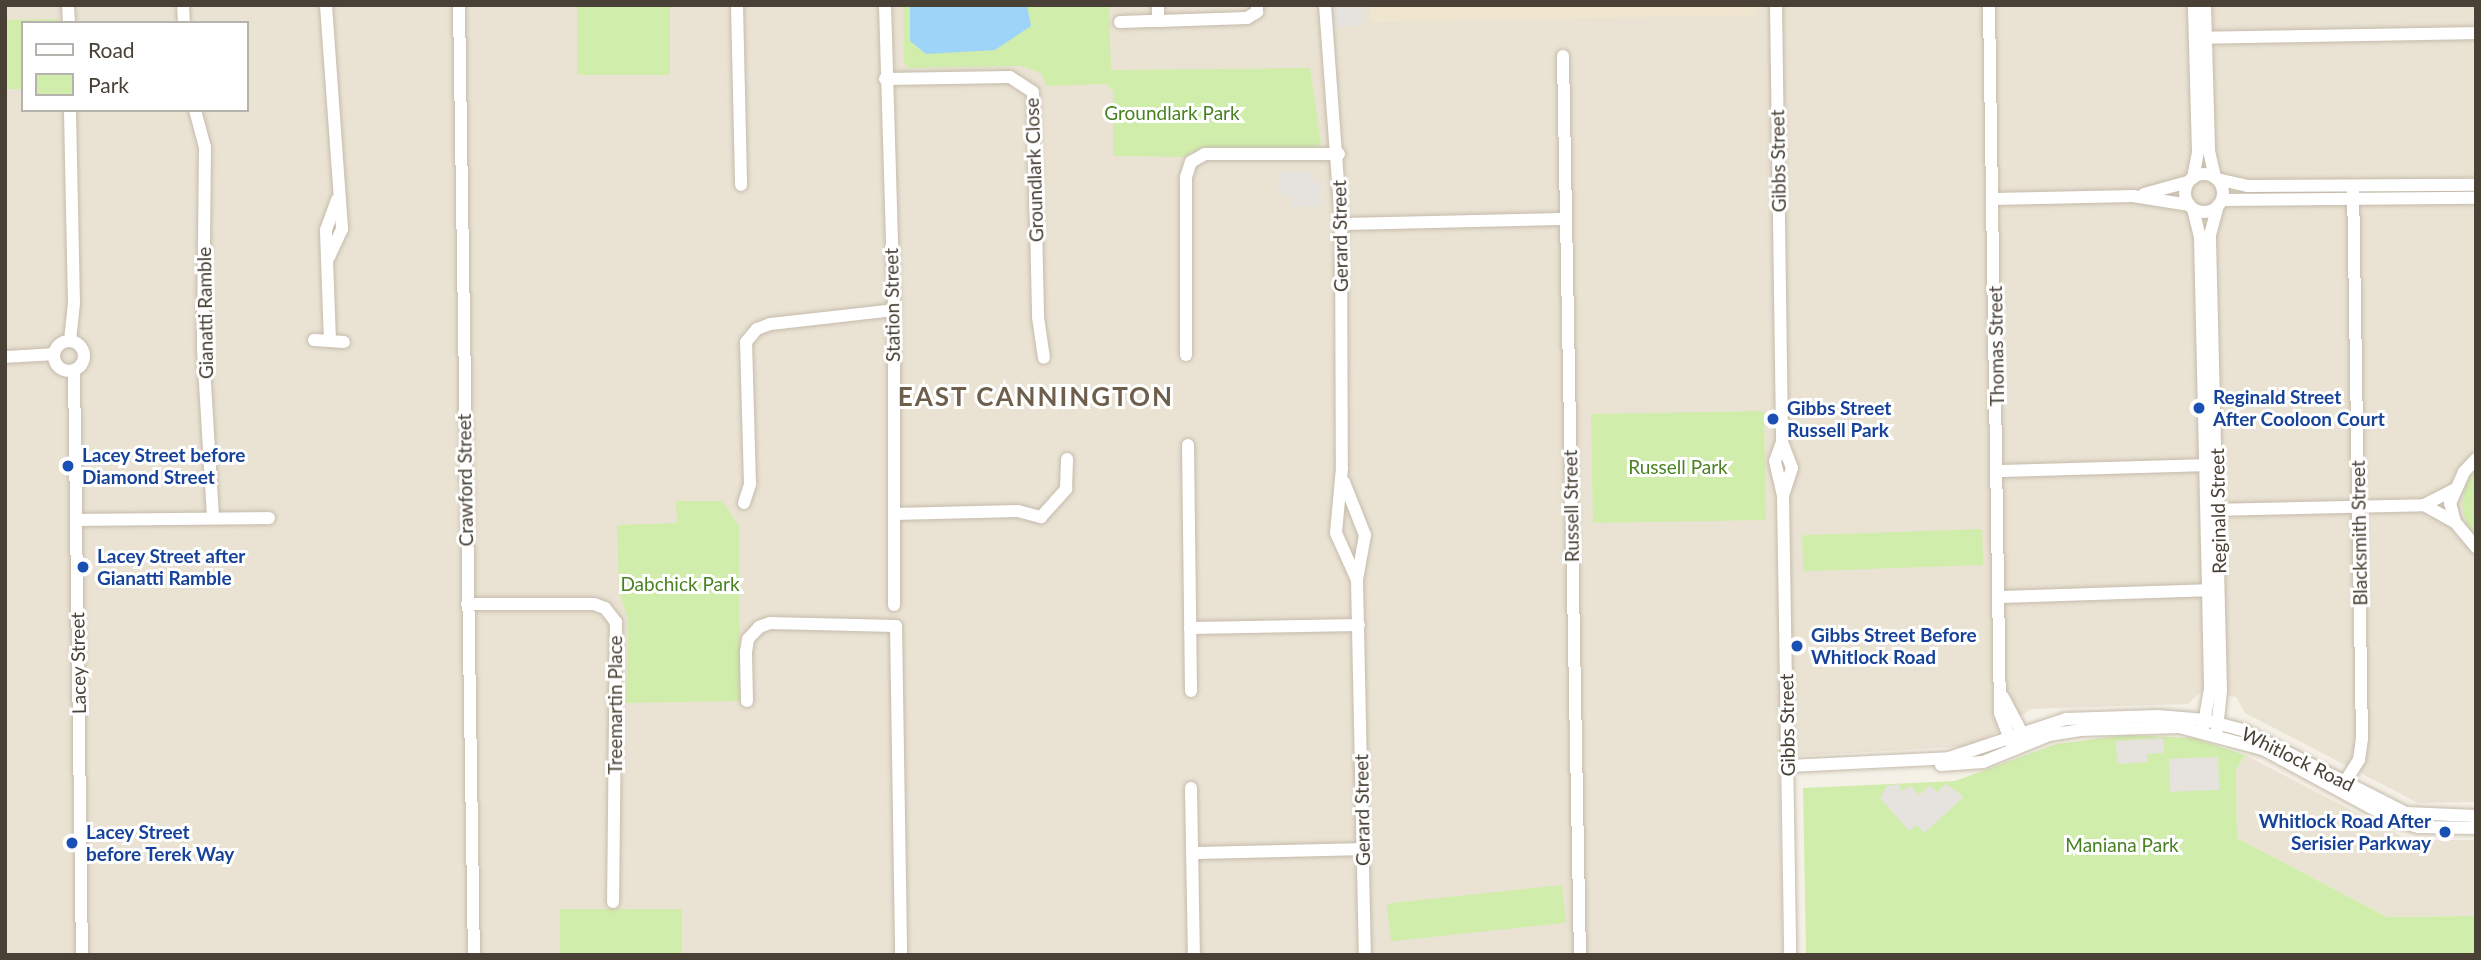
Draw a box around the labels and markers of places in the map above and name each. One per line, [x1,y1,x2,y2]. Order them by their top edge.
place label: Reginald Street After Cooloon Court [2213,386,2385,430]
place label: Gibbs Street Russell Park [1787,397,1891,441]
marker: Reginald Street After Cooloon Court [2191,400,2207,416]
marker: Gibbs Street Russell Park [1765,411,1781,427]
place label: Lacey Street before Diamond Street [82,444,246,488]
marker: Lacey Street before Diamond Street [60,458,76,474]
place label: Lacey Street after Gianatti Ramble [97,545,246,589]
marker: Lacey Street after Gianatti Ramble [75,559,91,575]
place label: Gibbs Street Before Whitlock Road [1811,624,1977,668]
marker: Gibbs Street Before Whitlock Road [1789,638,1805,654]
place label: Whitlock Road After Serisier Parkway [2258,810,2431,854]
place label: Lacey Street before Terek Way [86,821,235,865]
marker: Whitlock Road After Serisier Parkway [2437,824,2453,840]
marker: Lacey Street before Terek Way [64,835,80,851]

